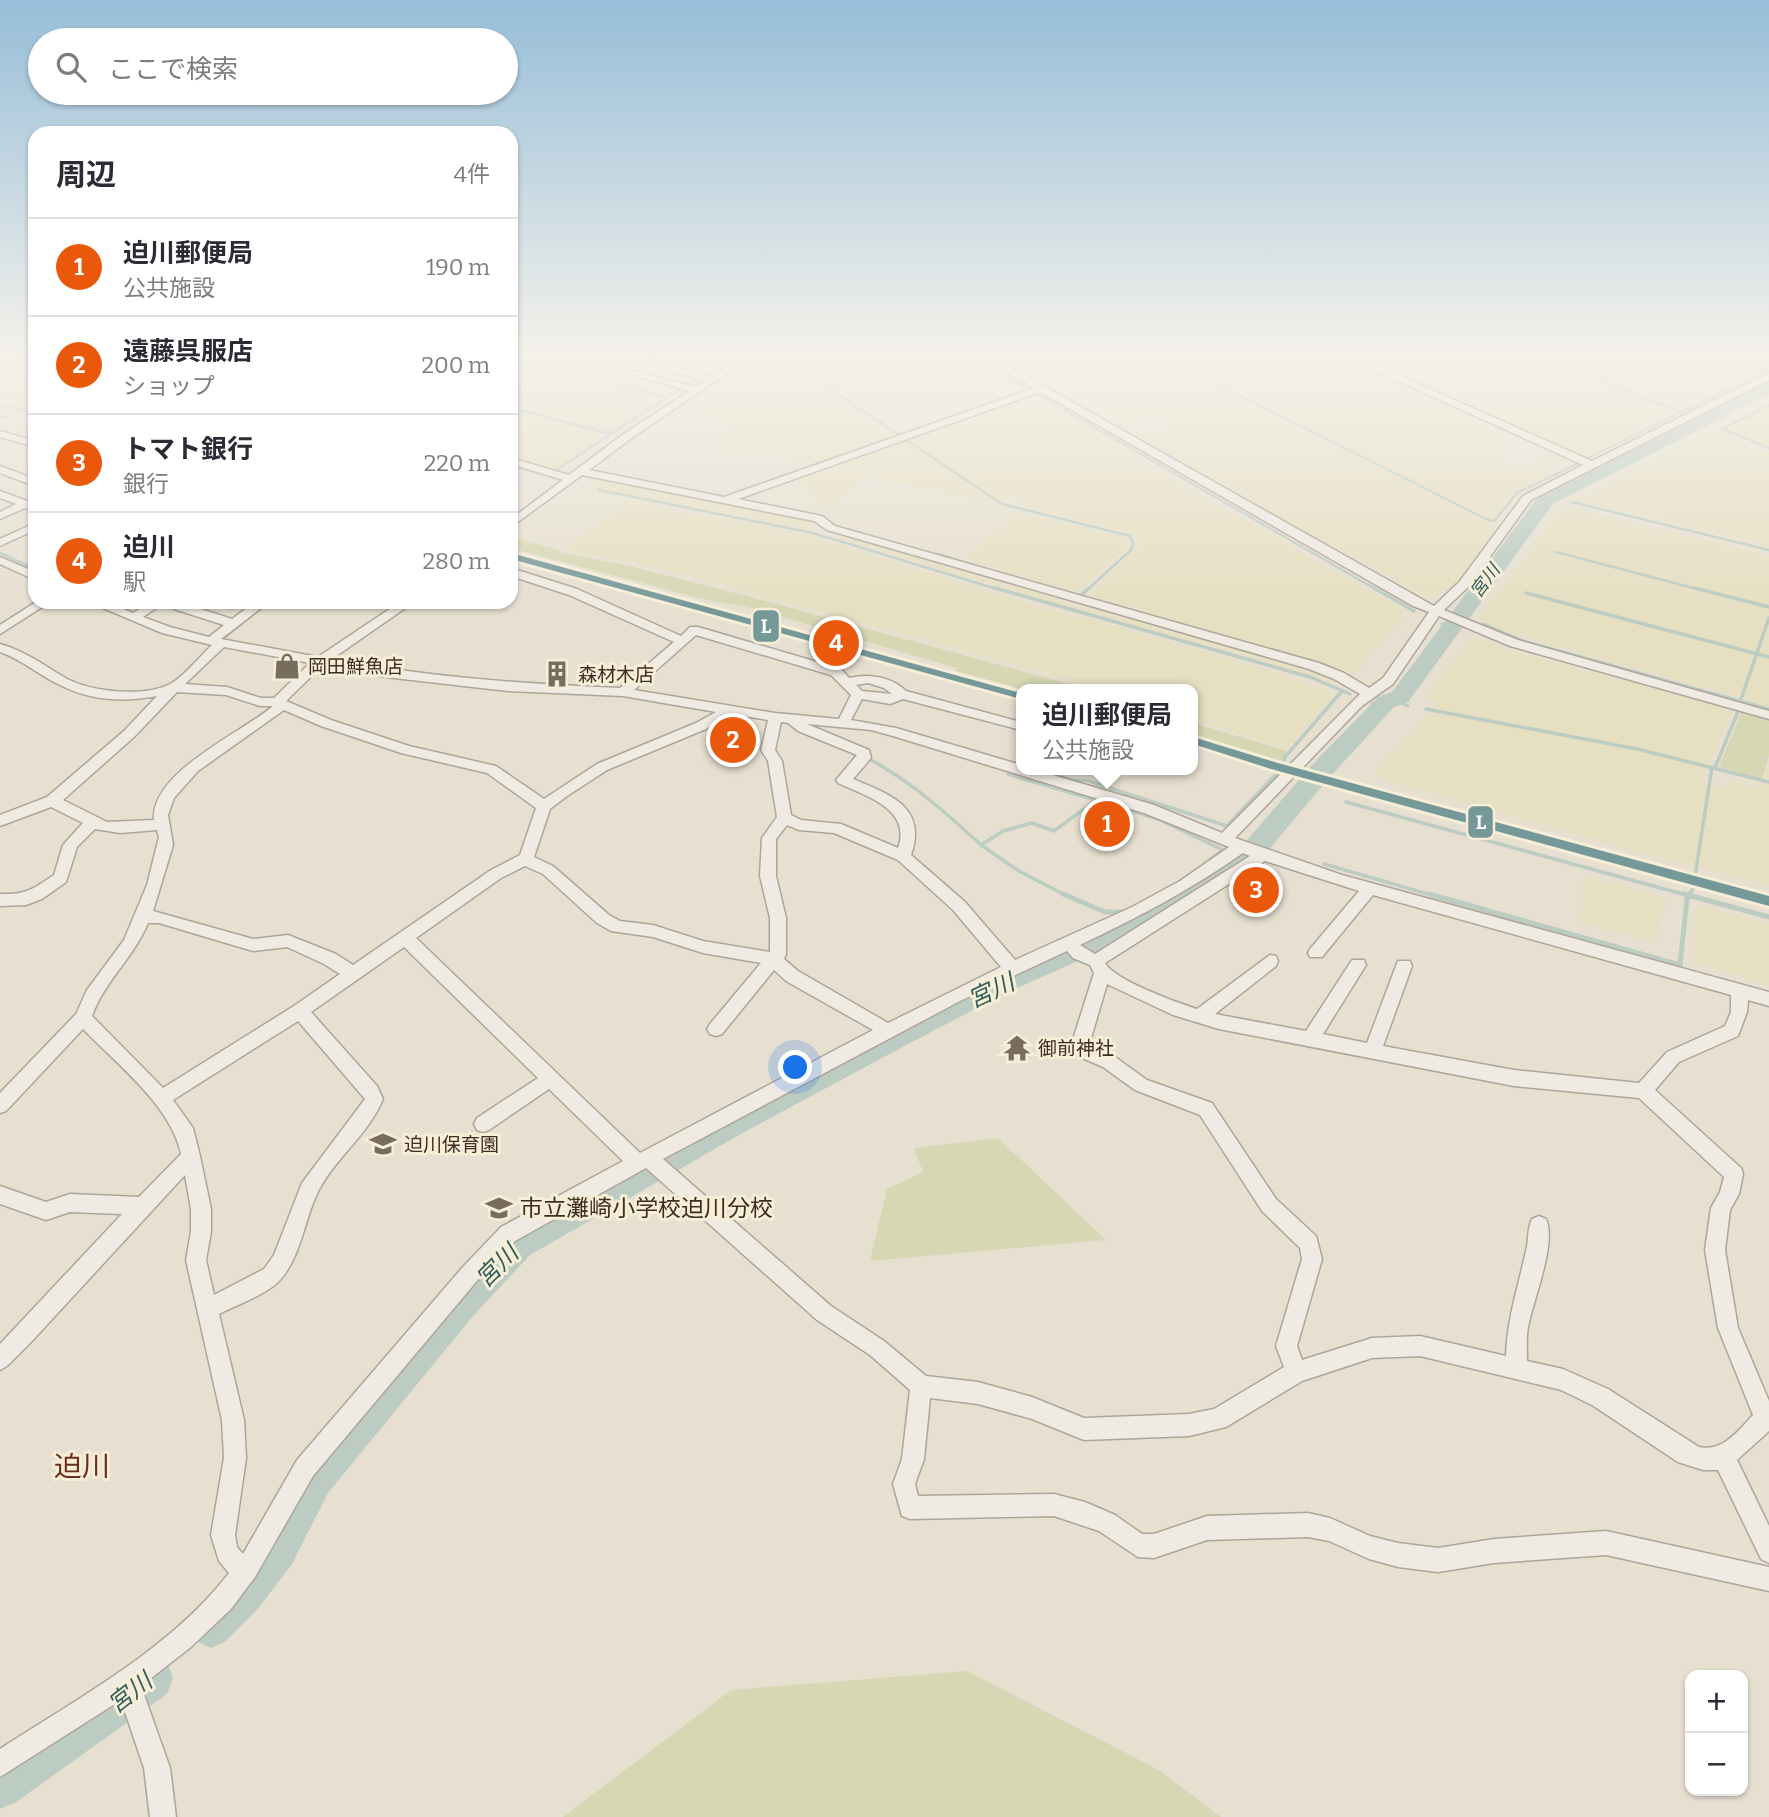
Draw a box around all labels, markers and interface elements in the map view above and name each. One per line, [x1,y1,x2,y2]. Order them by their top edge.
search box [28,28,518,105]
icon: search [52,48,90,86]
text: ここで検索 [108,54,238,85]
text: 周辺 [56,157,116,193]
text: 4件 [454,160,490,188]
text: 迫川郵便局 [123,238,253,269]
text: 1 [74,253,84,281]
text: 190 m [426,253,490,281]
text: 公共施設 [123,274,215,302]
text: 遠藤呉服店 [123,336,253,367]
text: 2 [73,351,85,379]
text: 200 m [421,351,490,379]
text: ショップ [123,372,215,400]
text: トマト銀行 [123,434,253,465]
text: 3 [72,449,86,477]
text: 220 m [424,449,490,477]
text: 銀行 [123,470,169,498]
text: 迫川 [123,532,175,563]
text: 4 [72,547,86,575]
text: 280 m [422,547,490,575]
water label: 宮川 [1465,558,1506,602]
text: 駅 [123,568,146,596]
line badge: L [752,609,780,643]
text: L [761,615,772,638]
pin: 4 [813,617,859,669]
shop icon: 岡田鮮魚店 [272,651,302,681]
place label: 岡田鮮魚店 [308,655,403,678]
building icon: 森材木店 [542,659,572,689]
place label: 森材木店 [578,663,654,686]
popup [1016,684,1198,775]
text: 迫川郵便局 [1042,700,1172,731]
pin: 2 [710,714,756,766]
text: 公共施設 [1042,736,1134,764]
pin: 1 [1084,798,1130,850]
line badge: L [1467,805,1494,839]
text: L [1476,811,1487,834]
pin: 3 [1233,864,1279,916]
water label: 宮川 [963,967,1021,1014]
temple icon: 御前神社 [1002,1033,1032,1063]
place label: 御前神社 [1038,1037,1114,1060]
your location [778,1050,812,1084]
school or university icon: 迫川保育園 [368,1129,398,1159]
place label: 迫川保育園 [404,1133,499,1156]
school or university icon: 市立灘崎小学校迫川分校 [484,1193,514,1223]
place label: 市立灘崎小学校迫川分校 [520,1194,773,1222]
water label: 宮川 [470,1237,526,1293]
district label: 迫川 [54,1450,110,1483]
water label: 宮川 [102,1665,160,1719]
map controls [1685,1670,1748,1796]
button: + [1685,1670,1748,1733]
button: − [1685,1733,1748,1796]

